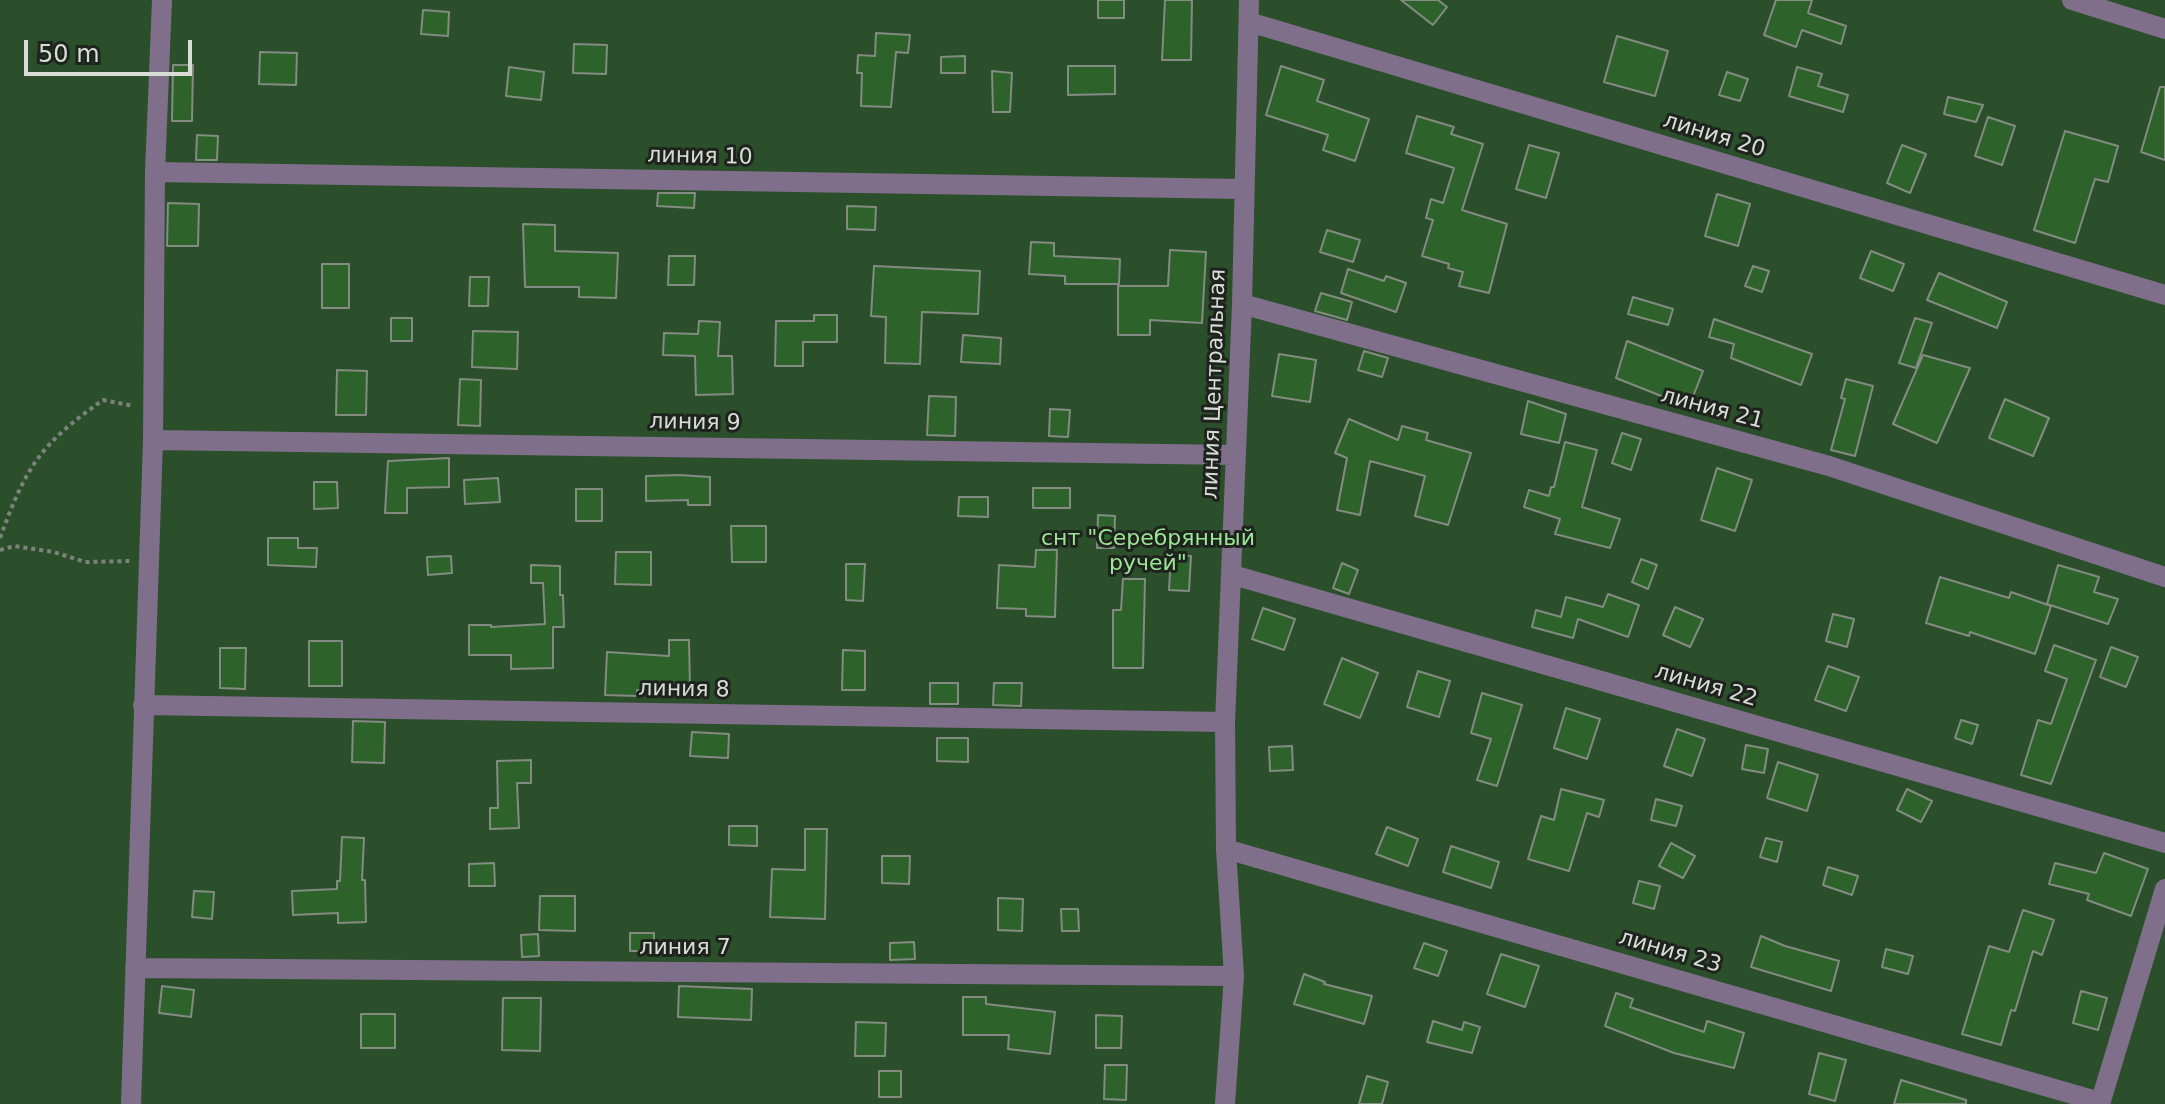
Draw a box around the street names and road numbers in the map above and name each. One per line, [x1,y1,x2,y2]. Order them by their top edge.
street label: линия 20 [1660,108,1768,164]
street label: линия 10 [647,143,753,171]
street label: линия Центральная [1198,268,1232,500]
street label: линия 21 [1658,383,1766,435]
street label: линия 9 [649,409,741,437]
street label: линия 22 [1652,659,1760,713]
street label: линия 8 [638,676,730,704]
street label: линия 23 [1616,925,1724,979]
street label: линия 7 [639,935,731,961]

